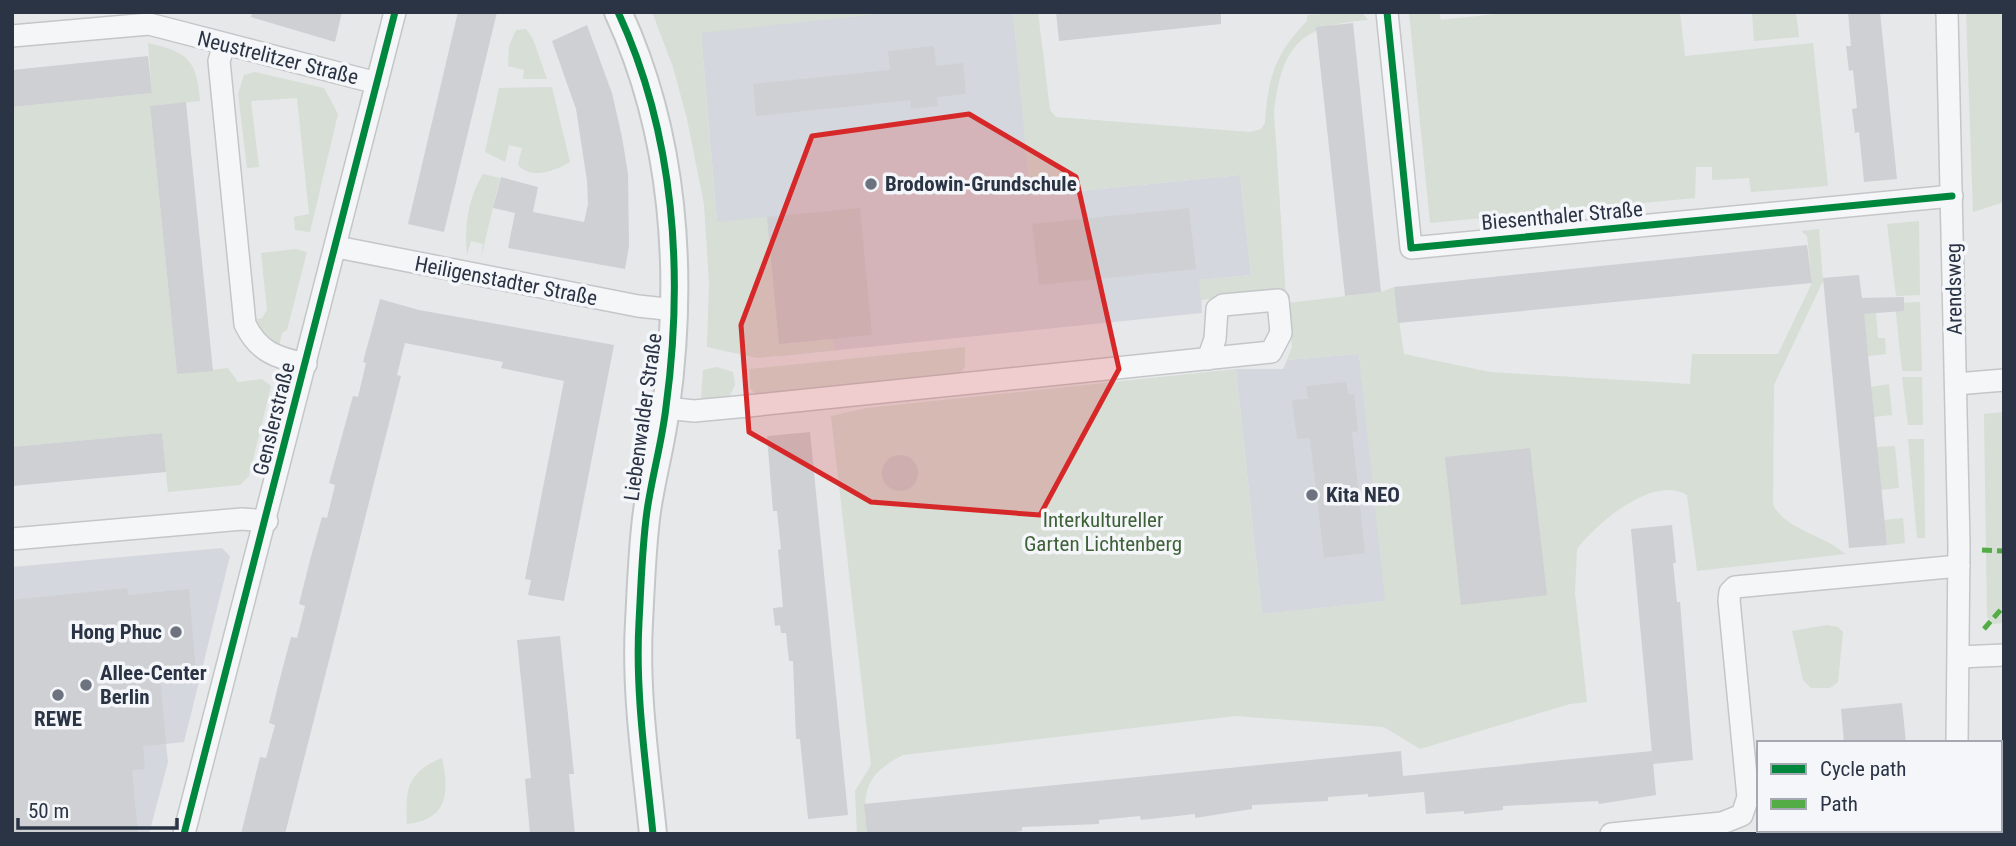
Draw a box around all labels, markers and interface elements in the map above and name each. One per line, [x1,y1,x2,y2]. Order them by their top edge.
street label: Neustrelitzer Straße [195,26,361,90]
place label: Brodowin-Grundschule [885,172,1077,196]
marker: Brodowin-Grundschule [863,176,879,192]
street label: Biesenthaler Straße [1480,197,1644,235]
street label: Arendsweg [1941,243,1967,335]
street label: Heiligenstadter Straße [413,252,599,310]
street label: Liebenwalder Straße [619,332,667,502]
street label: Genslerstraße [248,360,300,478]
place label: Kita NEO [1326,483,1400,507]
marker: Kita NEO [1304,487,1320,503]
park label: Interkultureller Garten Lichtenberg [1024,508,1182,556]
place label: Hong Phuc [71,620,162,644]
marker: Hong Phuc [168,624,184,640]
place label: Allee-Center Berlin [100,661,207,709]
marker: Allee-Center Berlin [78,677,94,693]
marker: REWE [50,687,66,703]
place label: REWE [34,707,82,731]
legend [1757,741,2002,832]
text: Cycle path [1820,757,1906,781]
scale bar [18,786,177,830]
text: Path [1820,792,1858,816]
text: 50 m [28,799,69,823]

